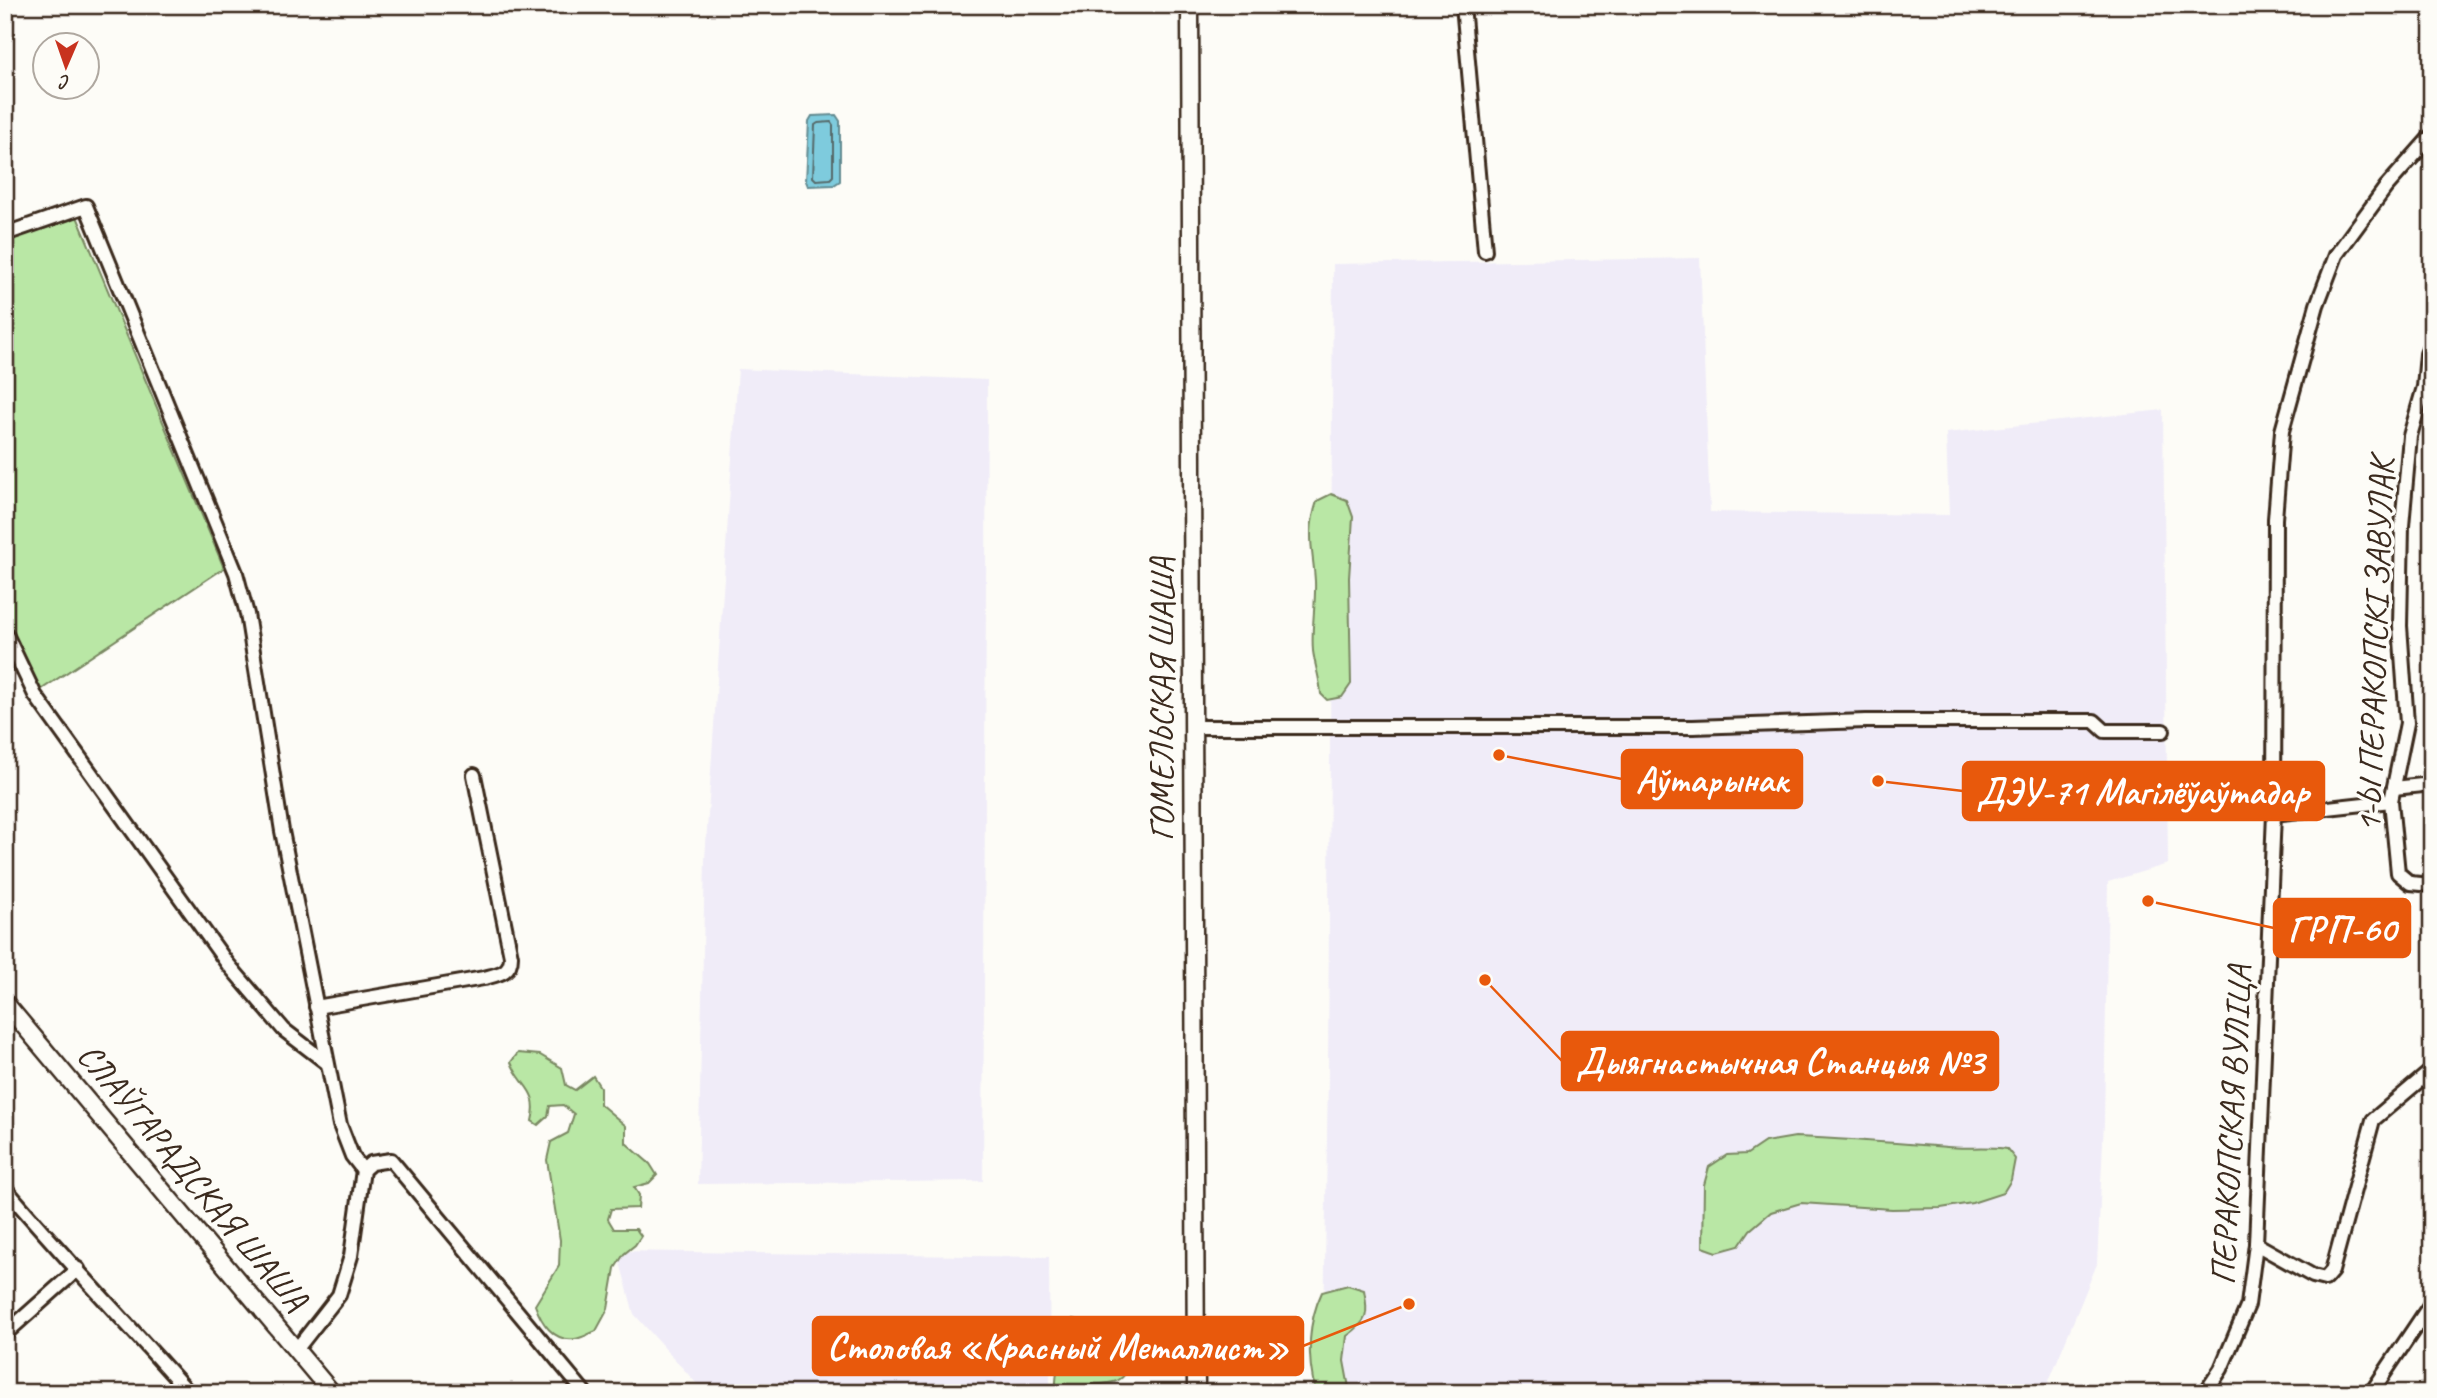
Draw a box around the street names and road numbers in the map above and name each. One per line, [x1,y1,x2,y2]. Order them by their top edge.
street label: 1-Ы ПЕРАКОПСКІ ЗАВУЛАК [2346,451,2404,833]
street label: ГОМЕЛЬСКАЯ ШАША [1139,555,1184,841]
street label: ПЕРАКОПСКАЯ ВУЛІЦА [2200,963,2262,1286]
street label: СЛАЎГАРАДСКАЯ ШАША [68,1034,319,1321]

